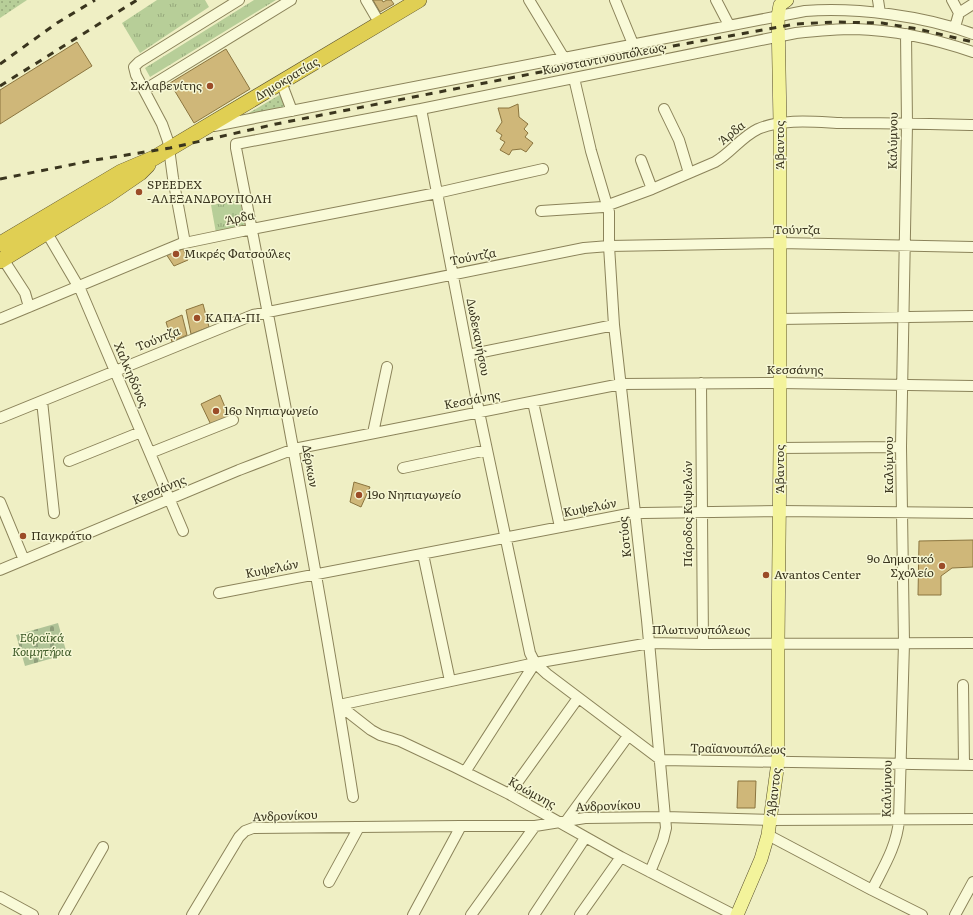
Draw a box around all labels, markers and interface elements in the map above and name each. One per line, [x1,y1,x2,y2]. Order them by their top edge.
street label: Κωνσταντινουπόλεως [540,37,665,79]
street label: Δημοκρατίας [251,52,322,104]
place label: Σκλαβενίτης [130,76,202,94]
marker: Σκλαβενίτης [205,81,215,91]
street label: Καλύμνου [882,112,902,170]
street label: Άρδα [714,116,749,149]
street label: Άβαντος [770,121,788,169]
place label: SPEEDEX -ΑΛΕΞΑΝΔΡΟΥΠΟΛΗ [147,175,272,207]
marker: SPEEDEX -ΑΛΕΞΑΝΔΡΟΥΠΟΛΗ [134,187,144,197]
street label: Άρδα [223,205,257,229]
street label: Τούντζα [774,220,821,238]
street label: Τούντζα [448,243,498,269]
place label: Μικρές Φατσούλες [184,244,291,262]
marker: Μικρές Φατσούλες [171,249,181,259]
street label: Δωδεκανήσου [463,297,495,377]
place label: ΚΑΠΑ-ΠΙ [205,308,260,326]
marker: ΚΑΠΑ-ΠΙ [192,313,202,323]
street label: Τούντζα [133,321,183,355]
street label: Χαλκηδόνος [110,339,154,410]
street label: Κεσσάνης [767,360,823,378]
street label: Κεσσάνης [442,385,501,413]
place label: 16ο Νηπιαγωγείο [224,401,318,419]
marker: 16ο Νηπιαγωγείο [211,406,221,416]
street label: Καλύμνου [879,436,897,494]
street label: Δέρκων [298,443,324,489]
street label: Άβαντος [770,445,788,493]
street label: Πάροδος Κυψελών [678,461,696,567]
street label: Κεσσάνης [129,470,188,508]
place label: 19ο Νηπιαγωγείο [367,485,461,503]
marker: 19ο Νηπιαγωγείο [354,490,364,500]
street label: Κυψελών [562,493,618,521]
street label: Κοτύος [613,516,635,559]
place label: Παγκράτιο [31,526,92,544]
marker: Παγκράτιο [18,531,28,541]
place label: 9ο Δημοτικό Σχολείο [867,549,934,581]
street label: Κυψελών [244,554,300,582]
marker: 9ο Δημοτικό Σχολείο [937,561,947,571]
place label: Avantos Center [774,565,861,583]
marker: Avantos Center [761,570,771,580]
street label: Πλωτινουπόλεως [652,620,750,638]
park label: Εβραϊκά Κοιμητήρια [12,628,72,660]
street label: Τραϊανουπόλεως [690,738,786,758]
street label: Καλύμνου [876,760,896,818]
street label: Άβαντος [761,767,785,817]
street label: Κρώμνης [505,772,560,813]
street label: Ανδρονίκου [575,795,641,815]
street label: Ανδρονίκου [252,805,318,825]

